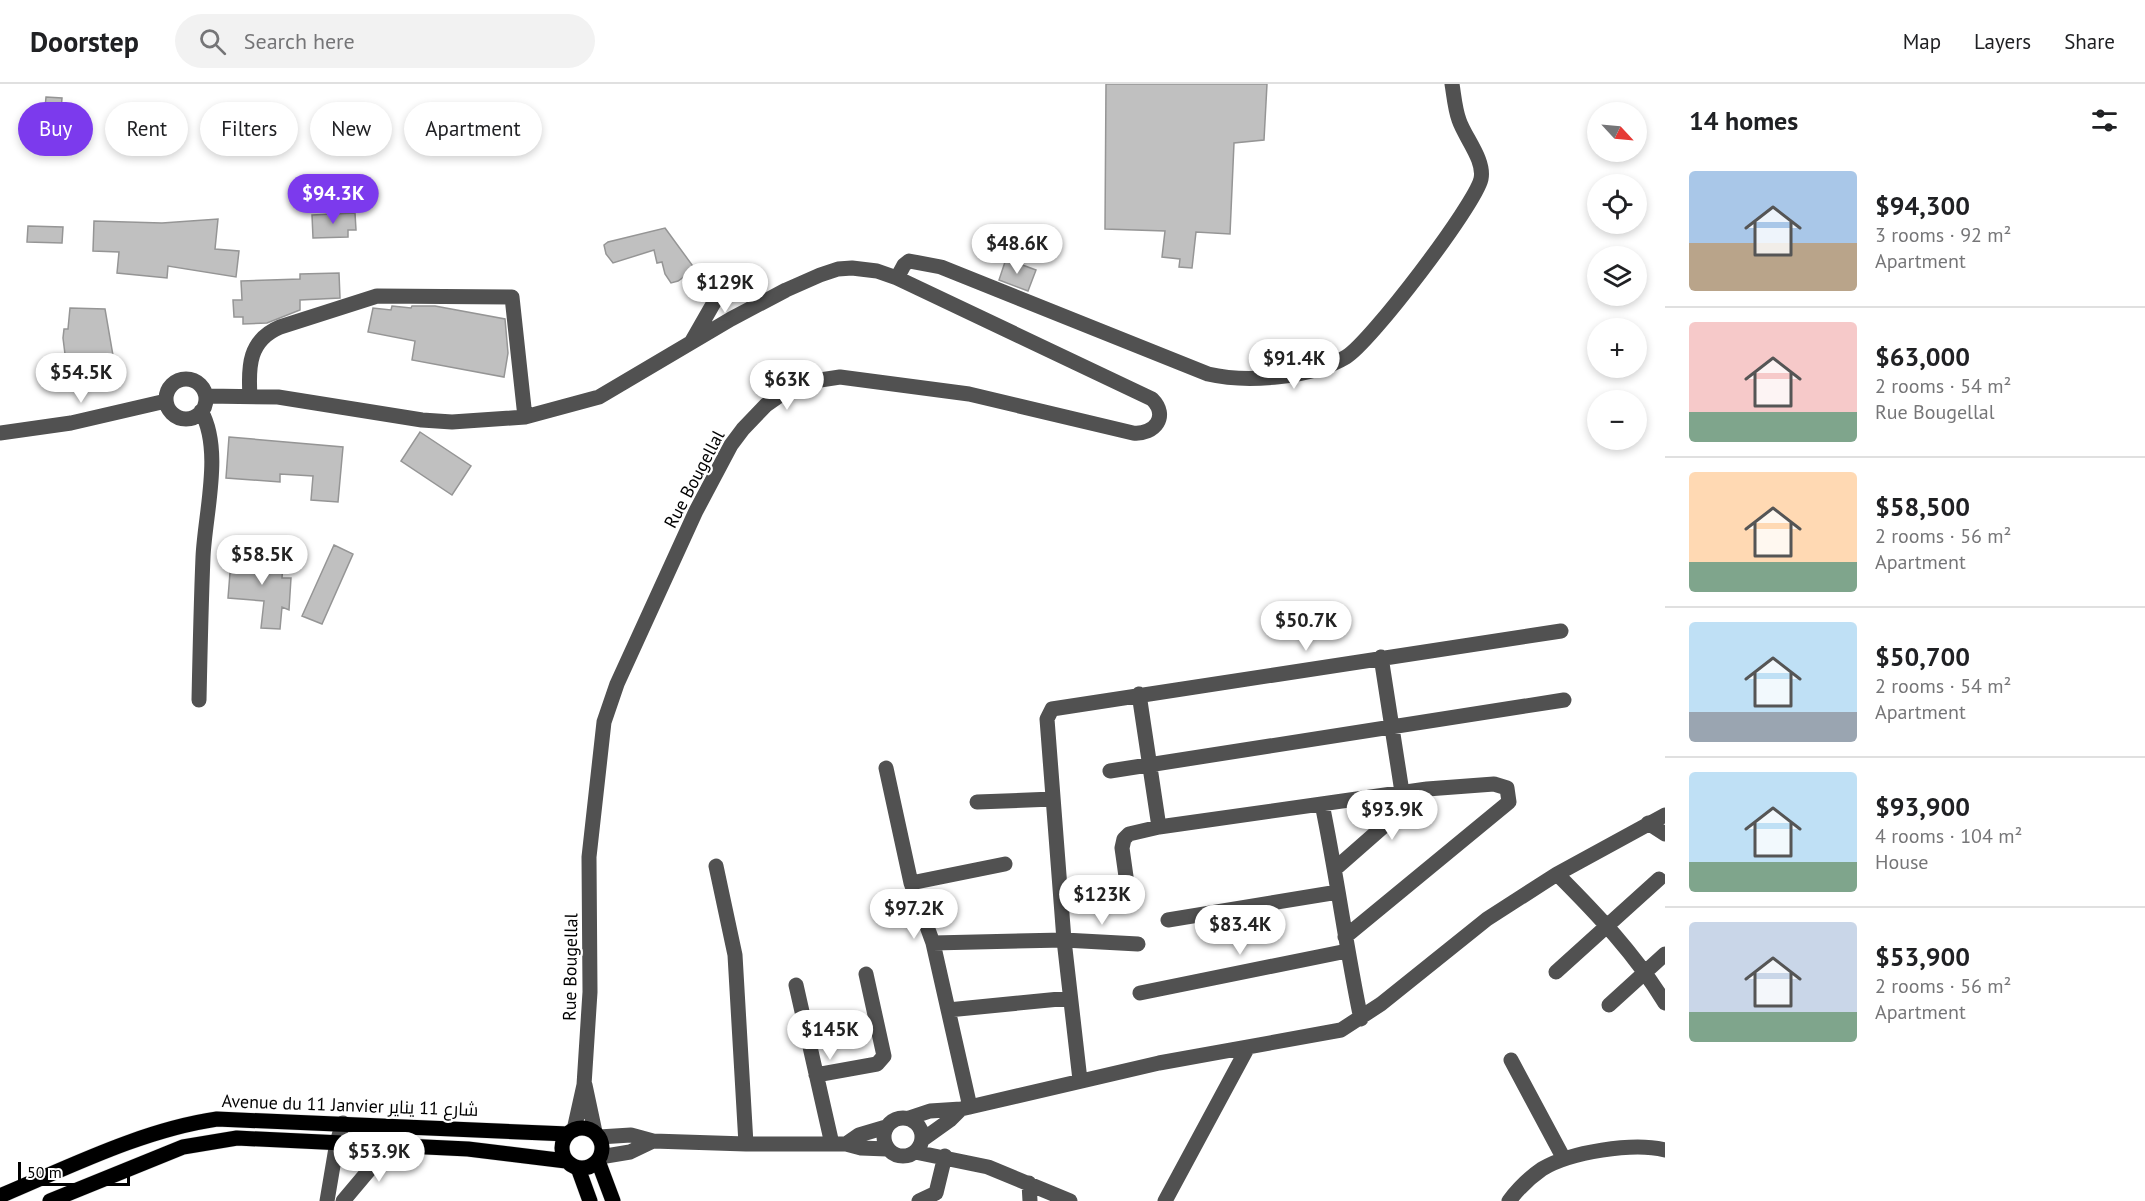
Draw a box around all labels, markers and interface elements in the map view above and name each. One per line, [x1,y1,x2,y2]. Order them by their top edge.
search box [175,14,595,68]
text: Doorstep [30,23,139,60]
icon: search [196,25,229,58]
text: Search here [244,27,355,55]
text: Map [1903,28,1941,55]
text: Layers [1974,28,2031,55]
text: Share [2064,28,2115,55]
chip: Buy [18,102,93,156]
chip: Rent [105,102,188,156]
chip: Filters [200,102,298,156]
chip: New [310,102,392,156]
chip: Apartment [404,102,542,156]
north arrow [1587,102,1647,162]
map controls [1587,102,1647,450]
text: 14 homes [1689,104,1798,137]
icon: filters [2088,104,2121,137]
pin: $94.3K [284,174,382,225]
button: locate [1587,174,1647,234]
text: $94.3K [302,180,364,206]
text: $94,300 [1875,189,1970,222]
icon: home [1737,195,1809,267]
text: 3 rooms · 92 m² [1875,222,2011,248]
pin: $48.6K [968,224,1066,275]
text: $48.6K [986,230,1048,256]
button: layers [1587,246,1647,306]
text: Apartment [1875,248,1966,274]
pin: $129K [683,263,767,314]
text: $129K [696,269,754,295]
button: + [1587,318,1647,378]
pin: $91.4K [1245,339,1343,390]
text: $63,000 [1875,340,1970,373]
text: $91.4K [1263,345,1325,371]
icon: home [1737,346,1809,418]
pin: $54.5K [32,353,130,404]
text: $54.5K [50,359,112,385]
pin: $63K [751,360,823,411]
text: $63K [764,366,810,392]
text: 2 rooms · 54 m² [1875,373,2011,399]
button: − [1587,390,1647,450]
text: Rue Bougellal [1875,399,1995,425]
street label: Rue Bougellal [659,425,730,532]
text: $58,500 [1875,490,1970,523]
icon: home [1737,496,1809,568]
text: 2 rooms · 56 m² [1875,523,2011,549]
pin: $58.5K [213,535,311,586]
text: $58.5K [231,541,293,567]
text: Apartment [1875,549,1966,575]
pin: $50.7K [1257,601,1355,652]
text: $50.7K [1275,607,1337,633]
text: $50,700 [1875,640,1970,673]
icon: home [1737,646,1809,718]
text: 2 rooms · 54 m² [1875,673,2011,699]
text: Apartment [1875,699,1966,725]
pin: $93.9K [1343,790,1441,841]
text: $93,900 [1875,790,1970,823]
text: $93.9K [1361,796,1423,822]
icon: home [1737,796,1809,868]
text: 4 rooms · 104 m² [1875,823,2022,849]
text: House [1875,849,1929,875]
pin: $123K [1060,875,1144,926]
text: $123K [1073,881,1131,907]
pin: $97.2K [865,889,963,940]
text: $97.2K [884,895,944,921]
pin: $83.4K [1191,905,1289,956]
text: $83.4K [1209,911,1271,937]
street label: Rue Bougellal [558,912,582,1021]
text: $53,900 [1875,940,1970,973]
icon: home [1737,946,1809,1018]
text: 2 rooms · 56 m² [1875,973,2011,999]
text: Apartment [1875,999,1966,1025]
pin: $145K [788,1010,872,1061]
text: $145K [801,1016,859,1042]
street label: Avenue du 11 Janvier شارع 11 يناير [221,1089,479,1122]
pin: $53.9K [330,1132,428,1183]
text: $53.9K [348,1138,410,1164]
scale bar [18,1159,130,1186]
text: 50 m [27,1162,62,1182]

